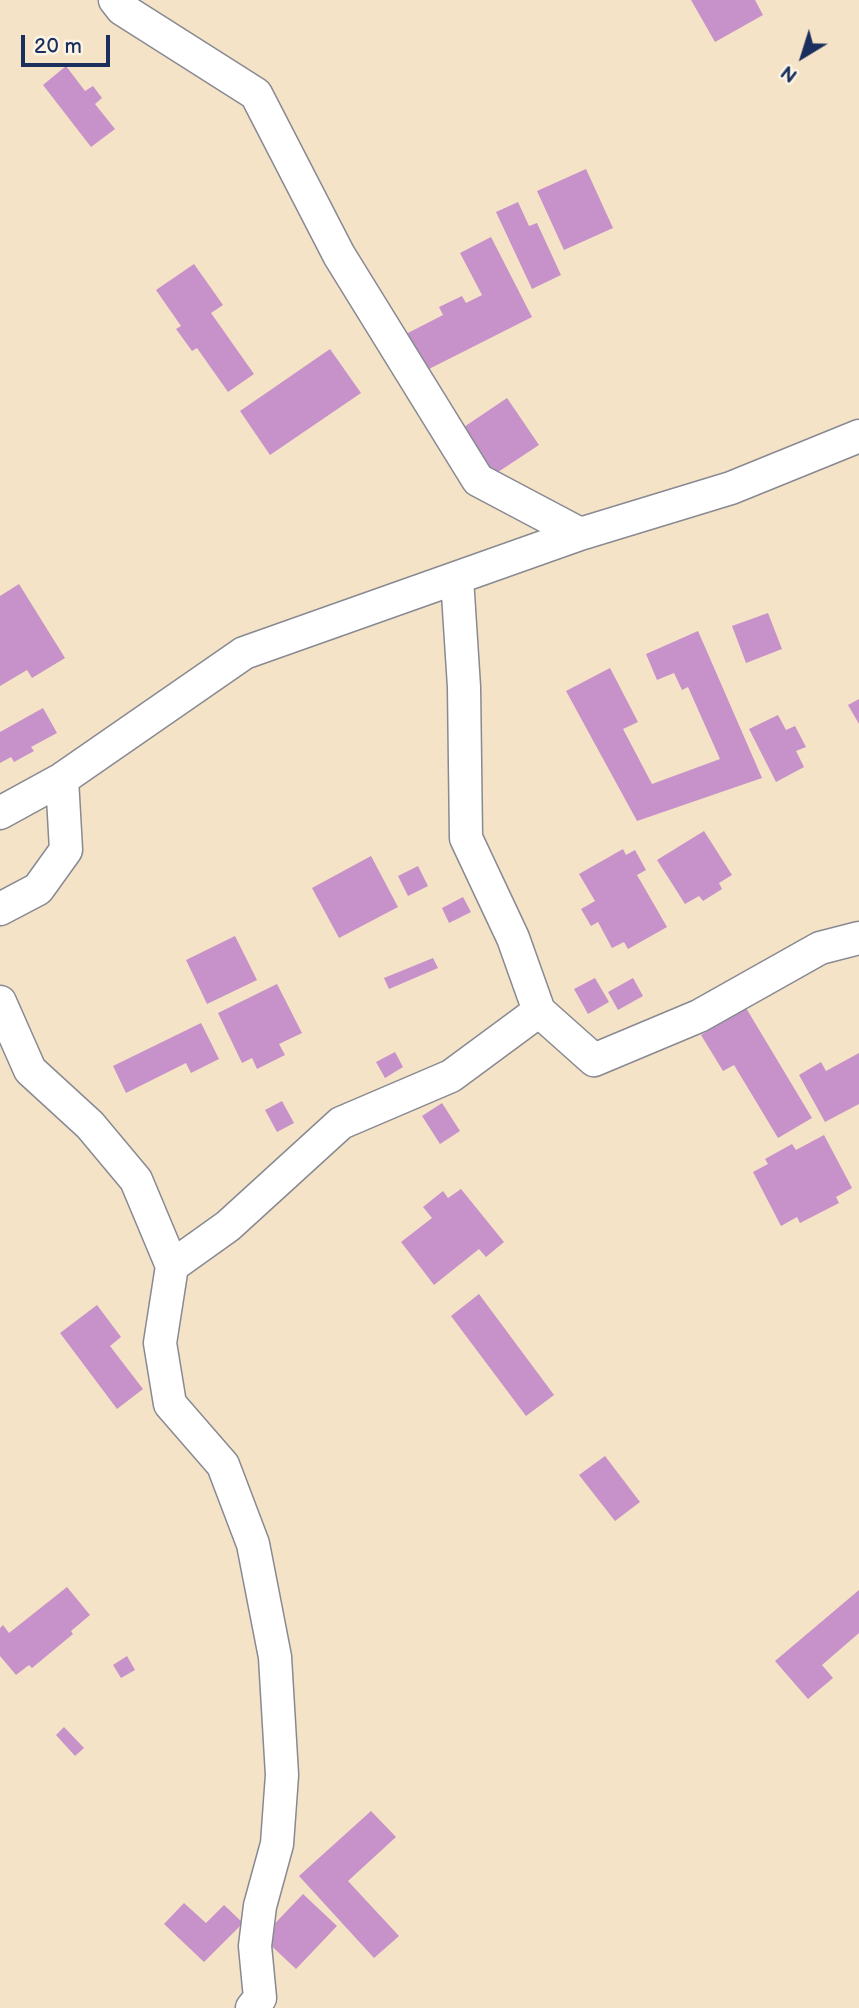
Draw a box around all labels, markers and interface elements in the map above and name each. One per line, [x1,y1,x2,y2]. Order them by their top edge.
scale bar [24,21,114,65]
north arrow [768,21,838,91]
text: 20 m [34,34,82,59]
text: N [777,59,802,86]

